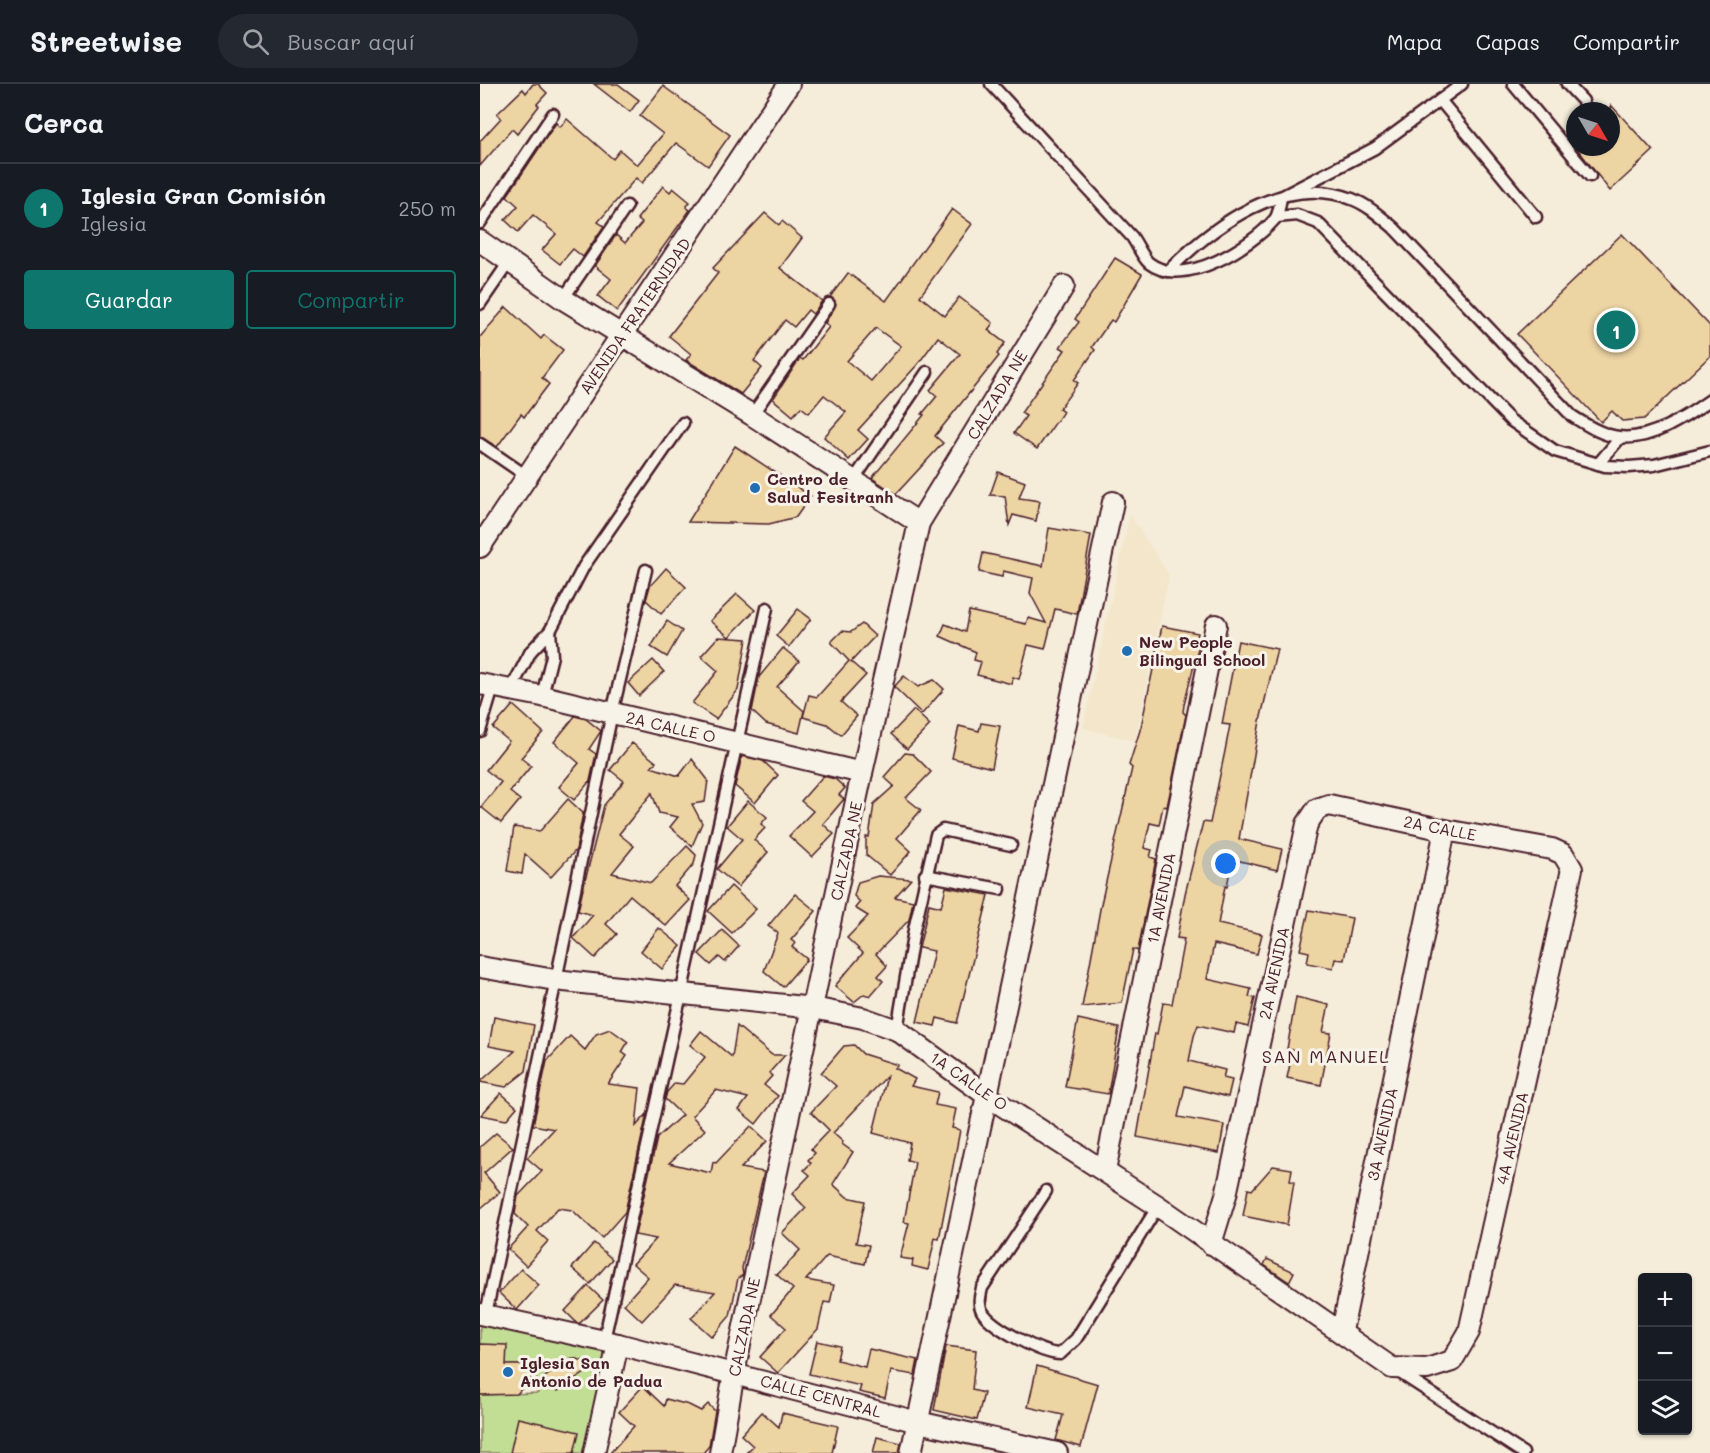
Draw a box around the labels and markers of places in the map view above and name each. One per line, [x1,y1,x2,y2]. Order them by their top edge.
pin: 1 [1596,308,1636,352]
place label: Centro de Salud Fesitranh [767,468,893,507]
marker: Centro de Salud Fesitranh [748,481,762,495]
place label: New People Bilingual School [1139,631,1265,670]
marker: New People Bilingual School [1120,644,1134,658]
place label: Iglesia San Antonio de Padua [520,1352,663,1391]
marker: Iglesia San Antonio de Padua [501,1365,515,1379]

